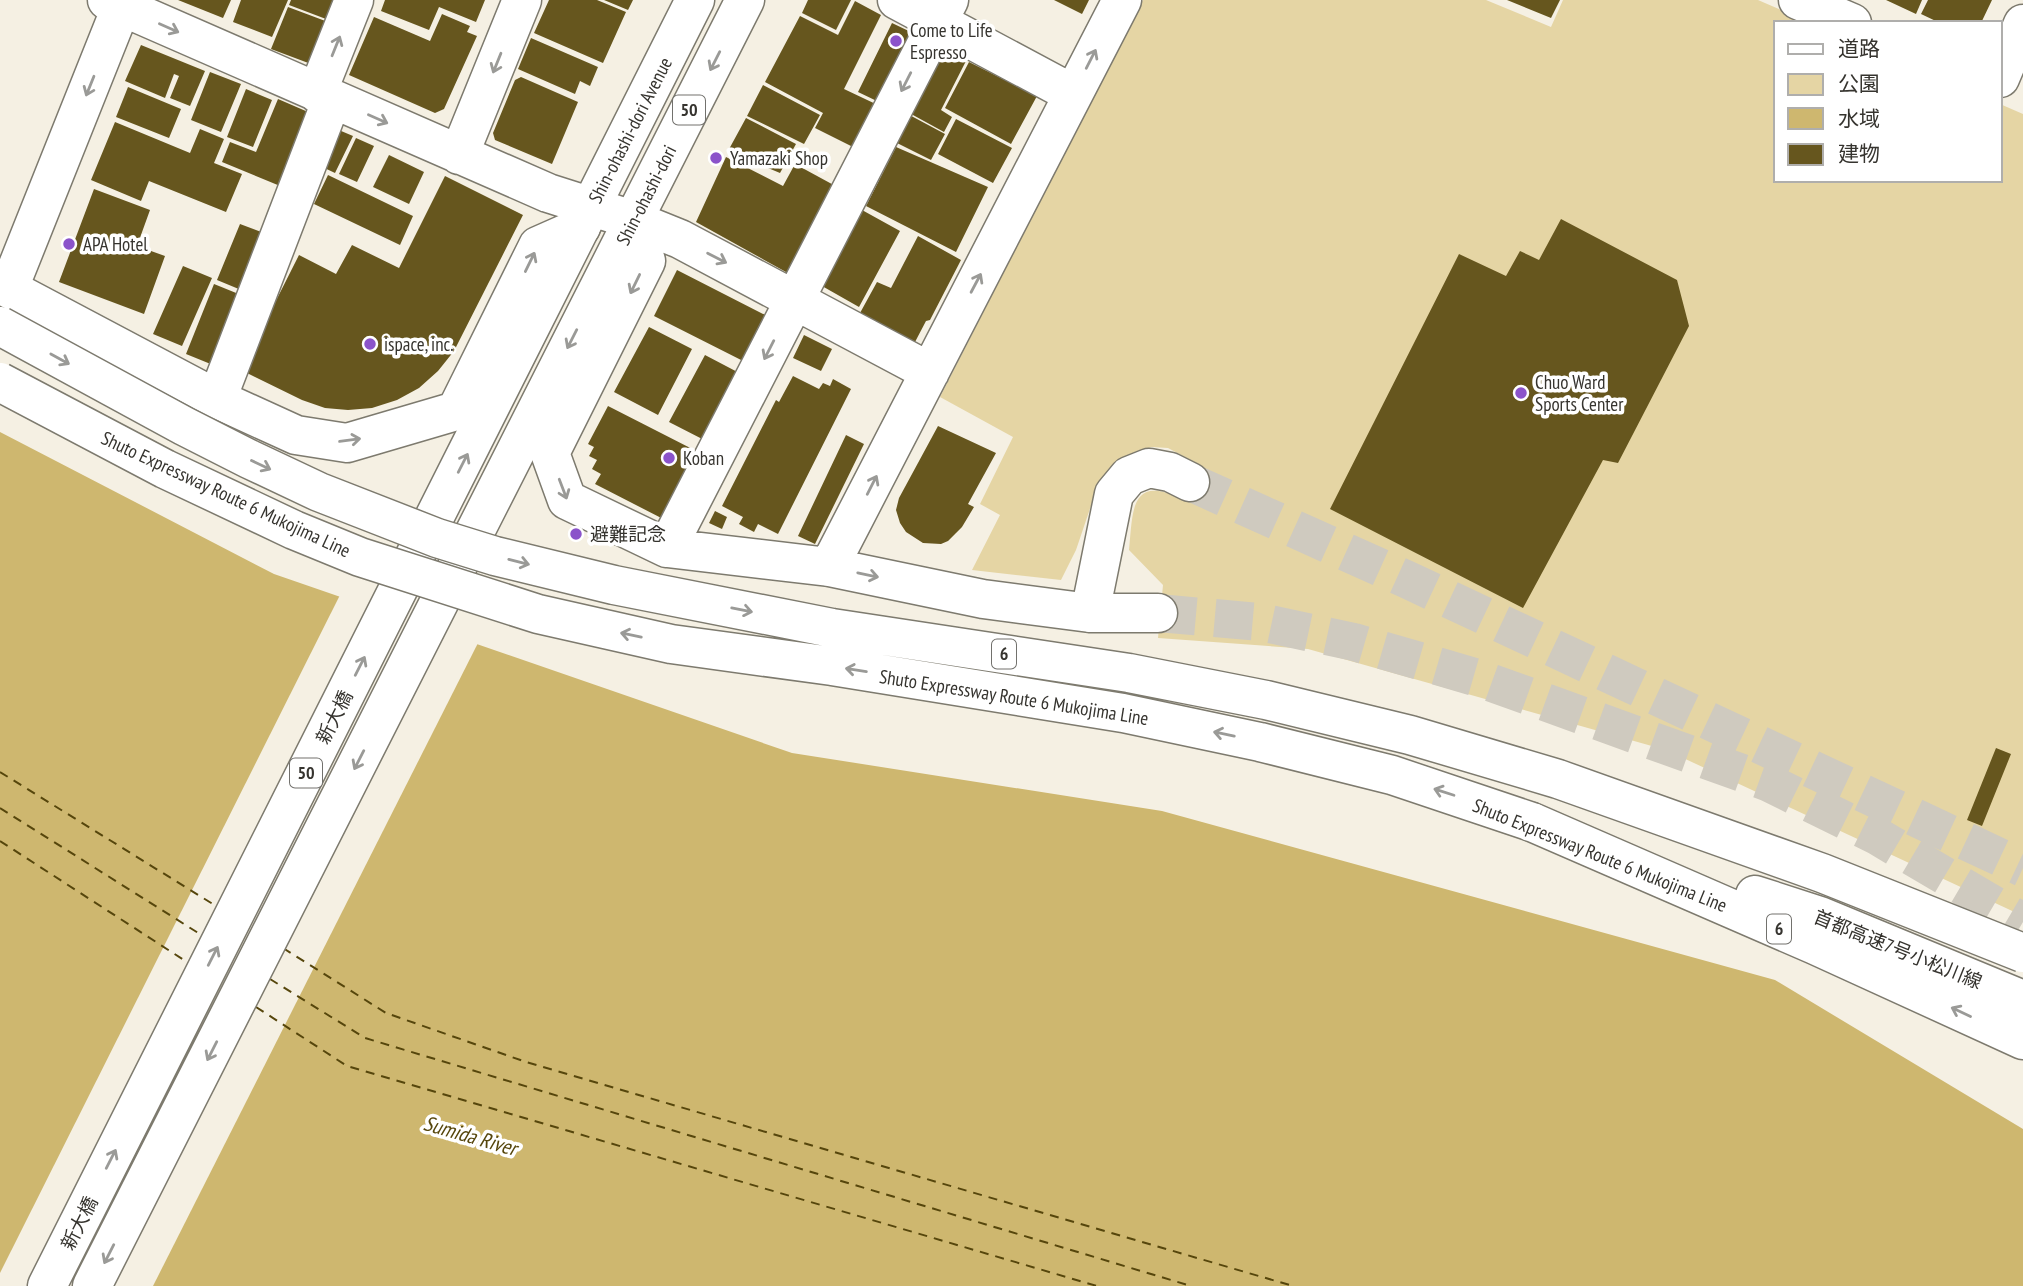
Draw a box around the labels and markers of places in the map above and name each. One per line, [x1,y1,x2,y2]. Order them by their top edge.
place label: Come to Life Espresso [910,18,993,64]
marker: Come to Life Espresso [888,33,904,49]
place label: Yamazaki Shop [730,146,828,170]
marker: Yamazaki Shop [708,150,724,166]
place label: APA Hotel [83,232,148,256]
marker: APA Hotel [61,236,77,252]
place label: ispace, inc. [384,332,454,356]
marker: ispace, inc. [362,336,378,352]
place label: Chuo Ward Sports Center [1535,370,1624,416]
marker: Chuo Ward Sports Center [1513,385,1529,401]
place label: Koban [683,446,724,470]
marker: Koban [661,450,677,466]
place label: 避難記念 [590,522,666,546]
marker: 避難記念 [568,526,584,542]

